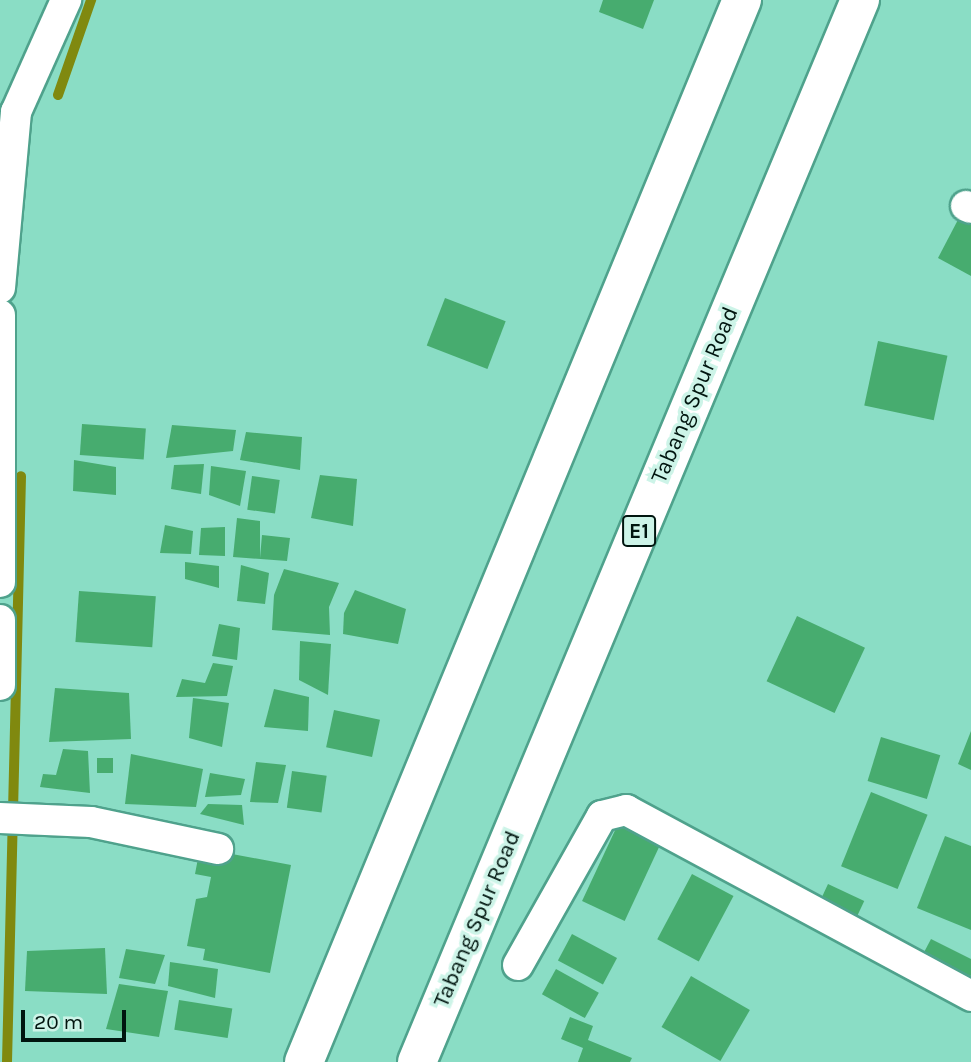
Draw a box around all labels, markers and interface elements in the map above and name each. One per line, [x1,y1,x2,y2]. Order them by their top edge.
street label: Tabang Spur Road [645,303,745,487]
road number: E1 [622,514,656,548]
street label: Tabang Spur Road [427,827,527,1011]
scale bar [24,996,130,1040]
text: 20 m [34,1010,83,1034]

